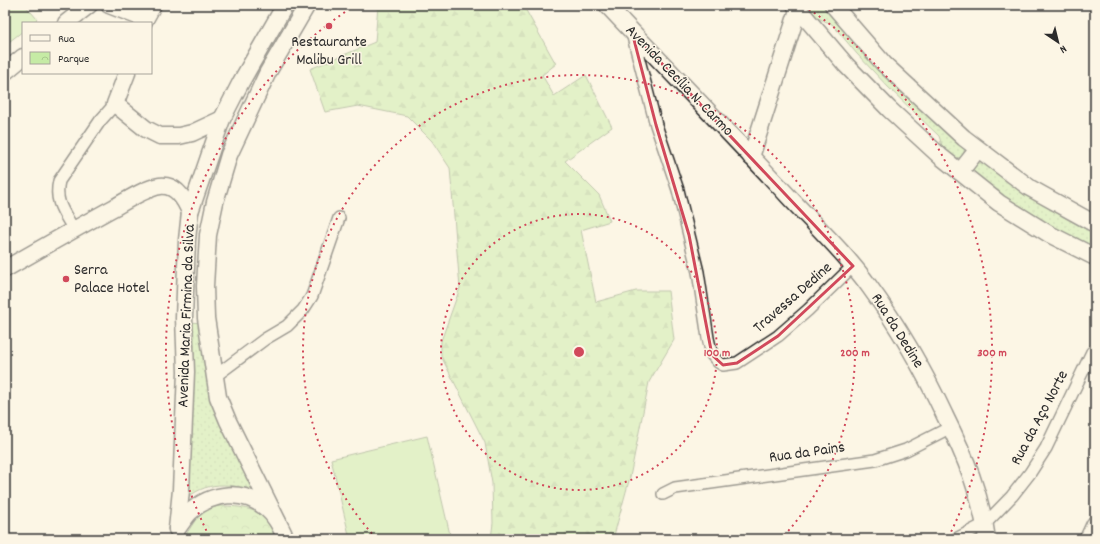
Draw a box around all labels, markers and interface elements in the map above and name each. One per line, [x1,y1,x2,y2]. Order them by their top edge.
street label: Avenida Cecília N. Carmo [620,20,738,142]
marker: Restaurante Malibu Grill [324,21,334,31]
legend [22,22,152,74]
north arrow [1038,22,1078,62]
text: Rua [58,31,75,48]
place label: Restaurante Malibu Grill [291,31,367,72]
text: N [1055,40,1069,57]
text: Parque [58,51,89,68]
street label: Avenida Maria Firmina da Silva [172,223,202,408]
street label: Travessa Dedine [748,257,838,339]
place label: Serra Palace Hotel [74,259,149,300]
marker: Serra Palace Hotel [61,274,71,284]
street label: Rua da Dedine [865,289,929,373]
centre of rings [572,345,586,359]
text: 100 m [704,345,730,362]
text: 200 m [840,345,870,362]
text: 300 m [977,345,1007,362]
street label: Rua da Aço Norte [1005,367,1075,469]
street label: Rua da Pains [768,436,847,470]

